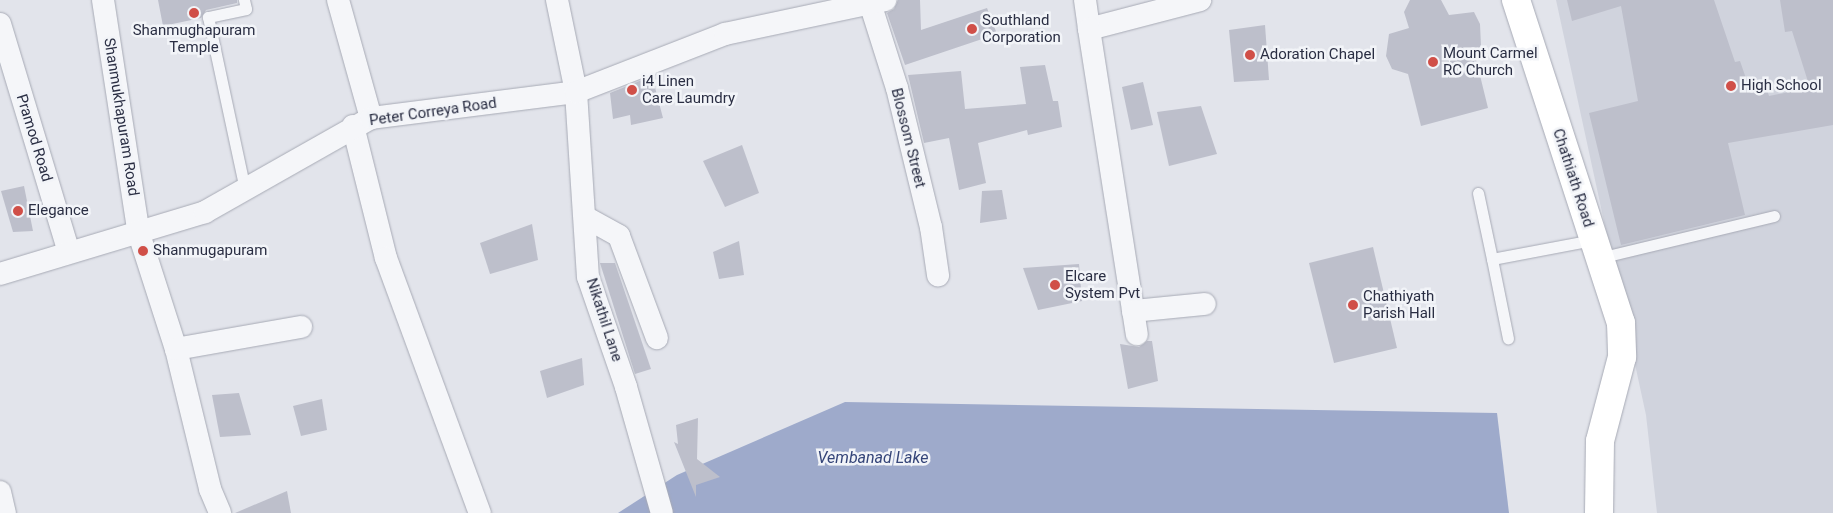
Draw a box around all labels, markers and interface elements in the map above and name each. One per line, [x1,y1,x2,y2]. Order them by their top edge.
marker: Shanmughapuram Temple [188,7,200,19]
place label: Southland Corporation [982,11,1061,46]
place label: Shanmughapuram Temple [133,21,255,56]
marker: Southland Corporation [966,23,978,35]
street label: Shanmukhapuram Road [100,37,142,197]
place label: Mount Carmel RC Church [1443,44,1538,79]
place label: Adoration Chapel [1260,46,1375,64]
marker: Adoration Chapel [1244,49,1256,61]
marker: Mount Carmel RC Church [1427,56,1439,68]
place label: i4 Linen Care Laumdry [642,72,735,107]
place label: High School [1741,77,1822,95]
marker: High School [1725,80,1737,92]
marker: i4 Linen Care Laumdry [626,84,638,96]
street label: Blossom Street [887,86,929,190]
street label: Pramod Road [12,92,56,184]
street label: Peter Correya Road [368,94,498,130]
street label: Chathiath Road [1549,126,1597,230]
place label: Elegance [28,202,89,220]
marker: Elegance [12,205,24,217]
place label: Shanmugapuram [153,242,267,260]
marker: Shanmugapuram [137,245,149,257]
place label: Elcare System Pvt [1065,267,1140,302]
street label: Nikathil Lane [582,276,626,364]
marker: Elcare System Pvt [1049,279,1061,291]
place label: Chathiyath Parish Hall [1363,287,1435,322]
marker: Chathiyath Parish Hall [1347,299,1359,311]
water label: Vembanad Lake [818,448,928,468]

